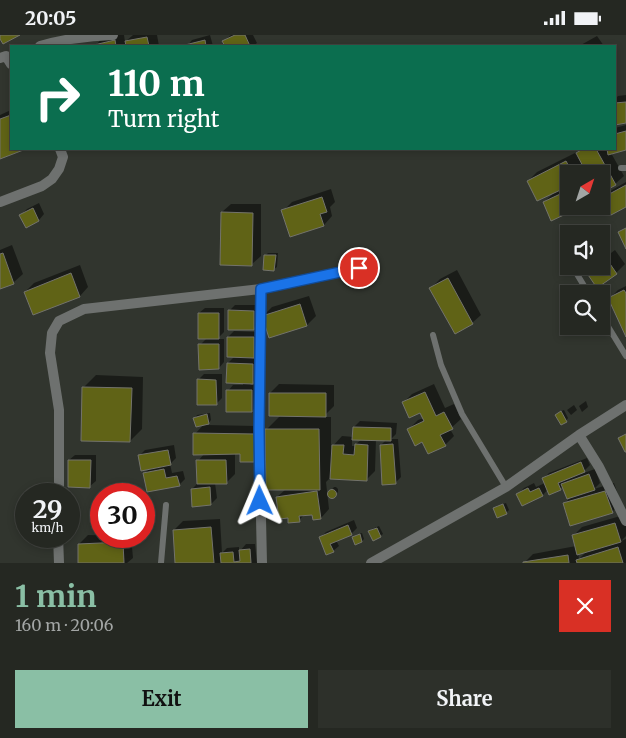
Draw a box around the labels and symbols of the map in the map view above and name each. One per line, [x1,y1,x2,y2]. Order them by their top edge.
north arrow [560,165,610,215]
pin [338,247,380,289]
position arrow [233,474,285,526]
speed limit sign: 30 [90,483,155,548]

